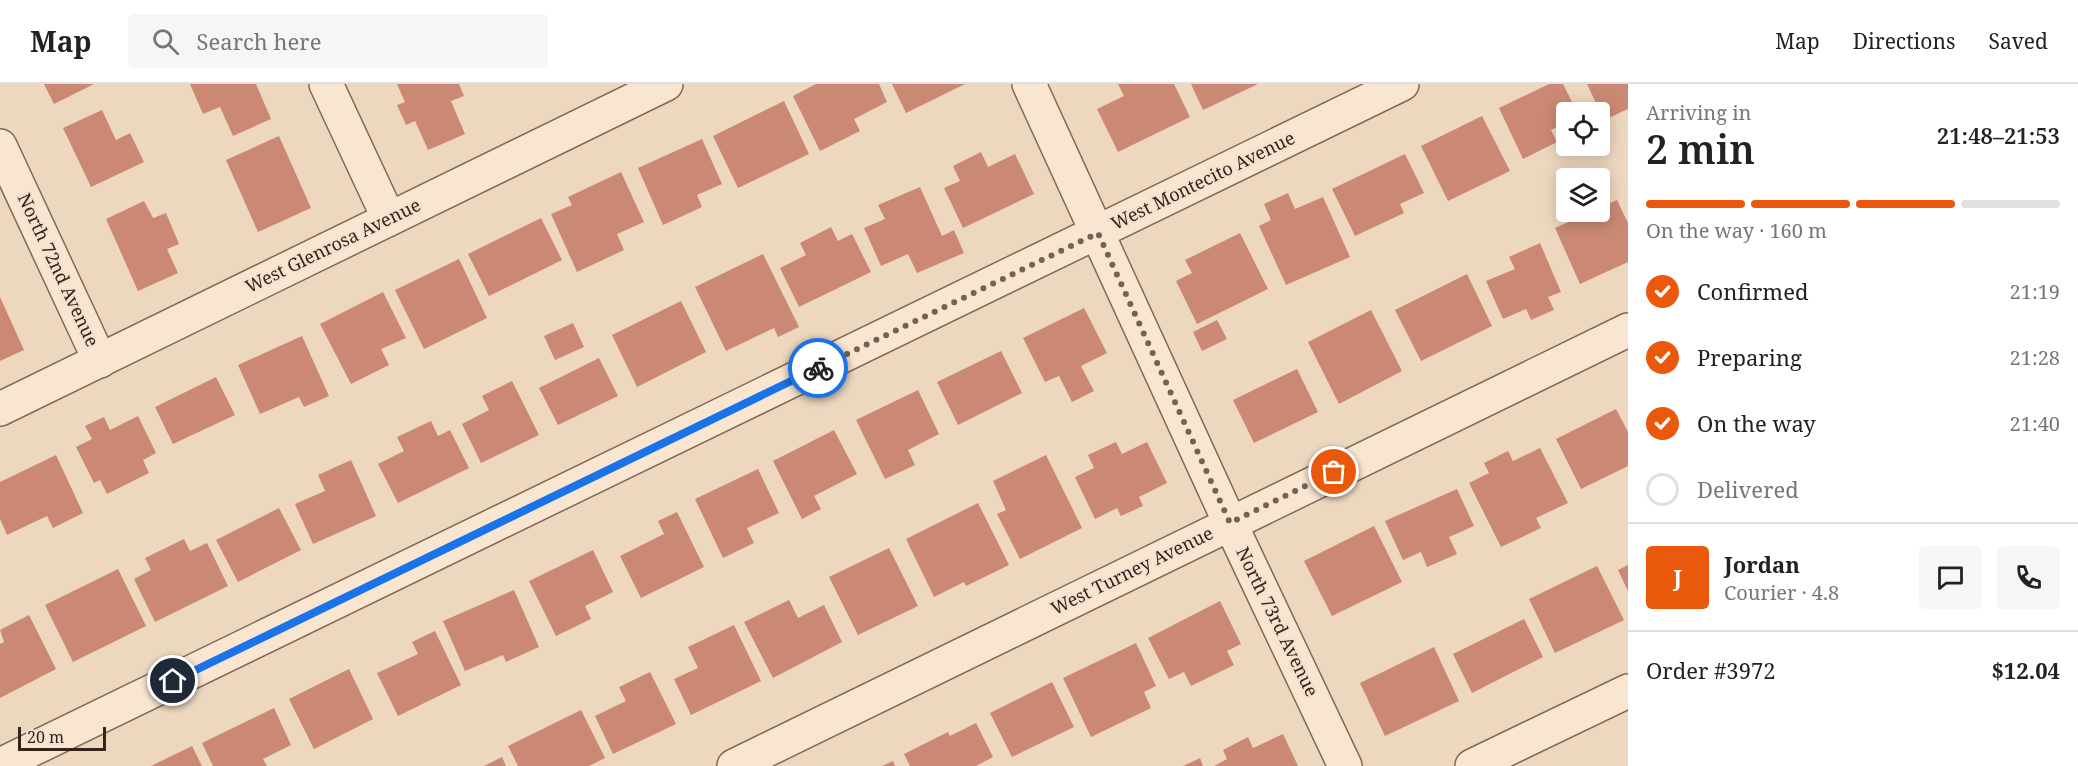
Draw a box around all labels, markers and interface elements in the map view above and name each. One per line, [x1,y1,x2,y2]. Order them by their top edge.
search box [128,14,548,68]
text: Map [30,22,92,60]
icon: search [149,25,182,58]
text: Search here [197,26,321,56]
text: Map [1775,27,1820,55]
text: Directions [1853,27,1955,55]
text: Saved [1988,27,2048,55]
text: Arriving in [1646,99,1751,126]
map controls [1556,102,1610,222]
button: locate [1556,102,1610,156]
text: 21:48–21:53 [1937,120,2060,150]
text: 2 min [1646,122,1755,175]
street label: West Montecito Avenue [1107,125,1298,235]
button: layers [1556,168,1610,222]
street label: North 72nd Avenue [13,189,105,350]
street label: West Glenrosa Avenue [241,192,424,298]
text: On the way · 160 m [1646,217,1827,244]
icon: check [1646,275,1679,308]
text: Confirmed [1697,276,1808,306]
text: 21:19 [2010,278,2060,305]
courier [788,338,848,398]
icon: check [1646,341,1679,374]
text: Preparing [1697,342,1802,372]
text: 21:28 [2010,344,2060,371]
icon: bike [802,352,835,385]
icon: check [1646,407,1679,440]
text: On the way [1697,408,1816,438]
text: 21:40 [2010,410,2060,437]
pin [1308,446,1359,497]
icon: bag [1317,455,1350,488]
text: Delivered [1697,474,1799,504]
street label: West Turney Avenue [1046,520,1217,620]
street label: North 73rd Avenue [1231,543,1325,700]
button: chat [1919,546,1982,609]
button: phone [1997,546,2060,609]
text: Jordan [1724,549,1800,579]
text: J [1673,562,1682,592]
text: Courier · 4.8 [1724,579,1839,606]
pin [147,655,198,706]
text: Order #3972 [1646,655,1776,685]
text: $12.04 [1991,655,2060,685]
icon: home [156,664,189,697]
scale bar [18,724,106,752]
text: 20 m [27,726,64,748]

